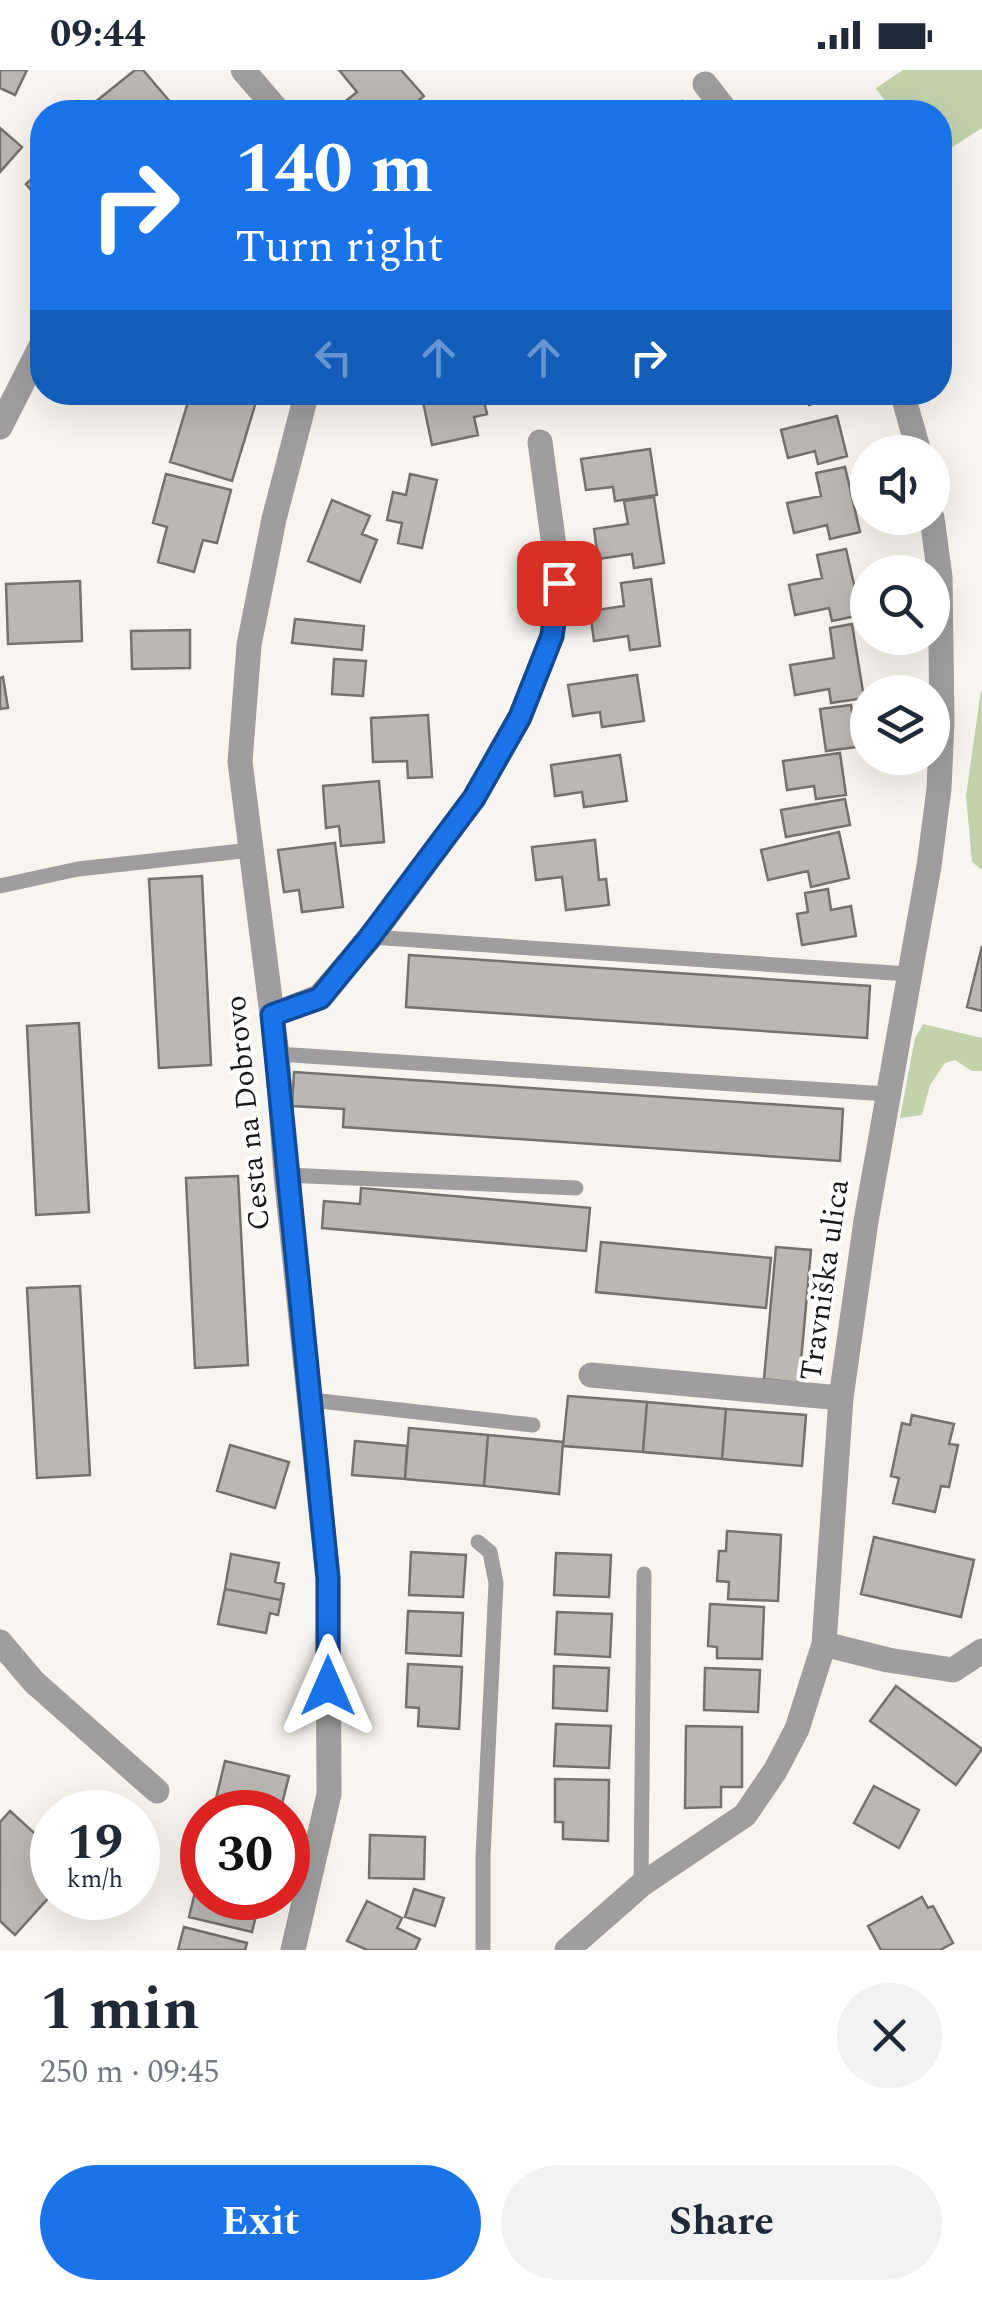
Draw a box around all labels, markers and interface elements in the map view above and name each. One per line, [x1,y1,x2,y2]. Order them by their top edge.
text: 09:44 [50,6,145,64]
text: 140 m [235,117,433,223]
icon: right [70,140,200,270]
text: Turn right [235,213,444,282]
icon: left [306,330,361,385]
icon: ahead [411,330,466,385]
icon: ahead [516,330,571,385]
icon: right [621,330,676,385]
map controls [850,435,950,775]
button: sound [850,435,950,535]
pin [517,541,602,626]
button: search [850,555,950,655]
icon: arrive [532,556,587,611]
button: layers [850,675,950,775]
street label: Cesta na Dobrovo [213,993,283,1233]
street label: Travniška ulica [788,1176,862,1384]
position arrow [276,1634,380,1738]
speed limit sign: 30 [180,1790,310,1920]
text: 19 [67,1805,123,1881]
text: km/h [67,1861,123,1899]
text: 1 min [40,1964,200,2056]
button: close [837,1983,942,2088]
text: 250 m · 09:45 [40,2048,220,2097]
button: Exit [40,2165,481,2280]
button: Share [501,2165,942,2280]

